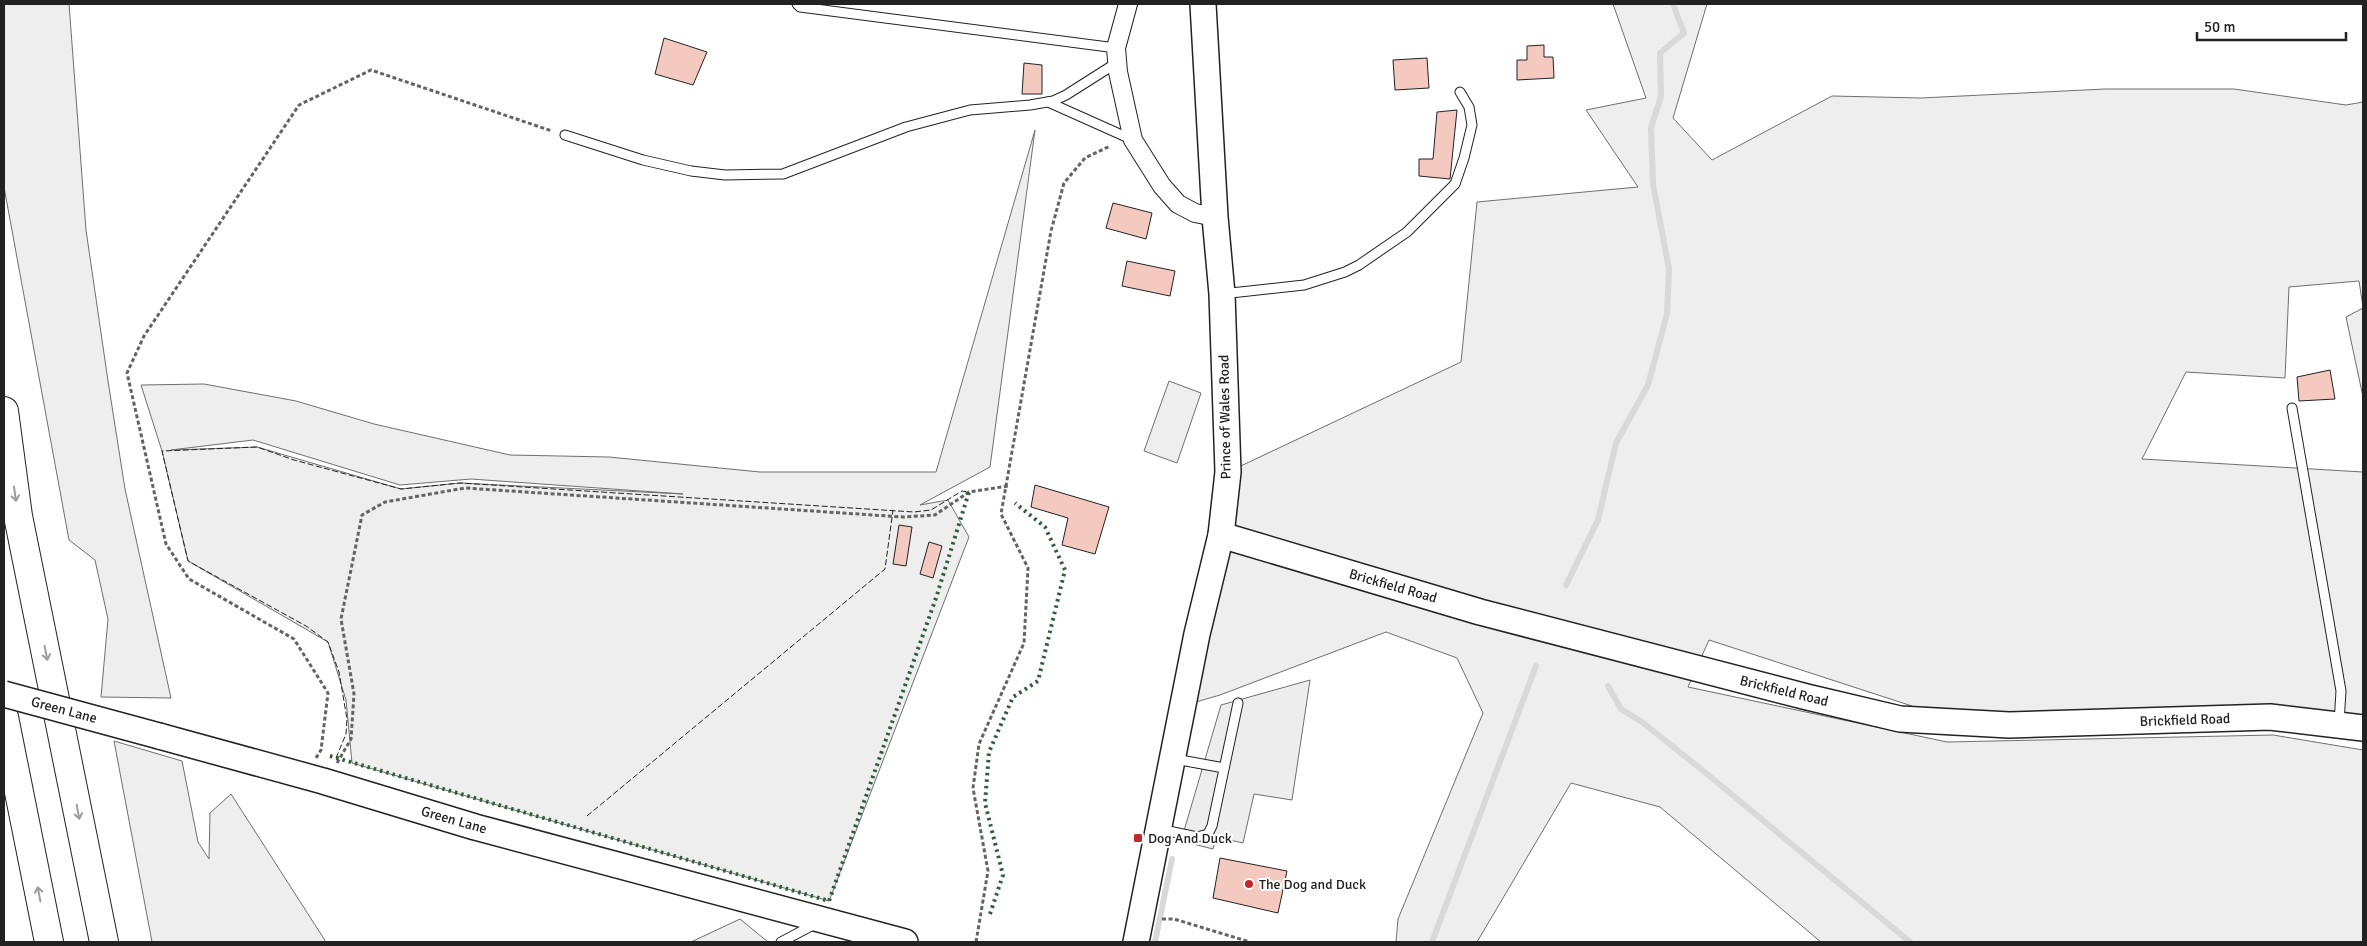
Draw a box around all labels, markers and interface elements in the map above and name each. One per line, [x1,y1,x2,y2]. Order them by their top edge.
scale bar [2197,10,2346,42]
text: 50 m [2204,18,2235,36]
street label: Prince of Wales Road [1215,354,1235,480]
one-way arrow [10,485,20,501]
street label: Brickfield Road [1347,565,1439,607]
one-way arrow [41,645,51,661]
street label: Brickfield Road [1738,672,1830,710]
street label: Green Lane [29,693,99,727]
street label: Brickfield Road [2139,710,2231,730]
street label: Green Lane [419,803,489,837]
one-way arrow [74,804,83,820]
place label: Dog And Duck [1148,830,1232,847]
marker: Dog And Duck [1132,832,1144,844]
place label: The Dog and Duck [1259,876,1366,893]
marker: The Dog and Duck [1243,878,1255,890]
one-way arrow [34,887,44,903]

